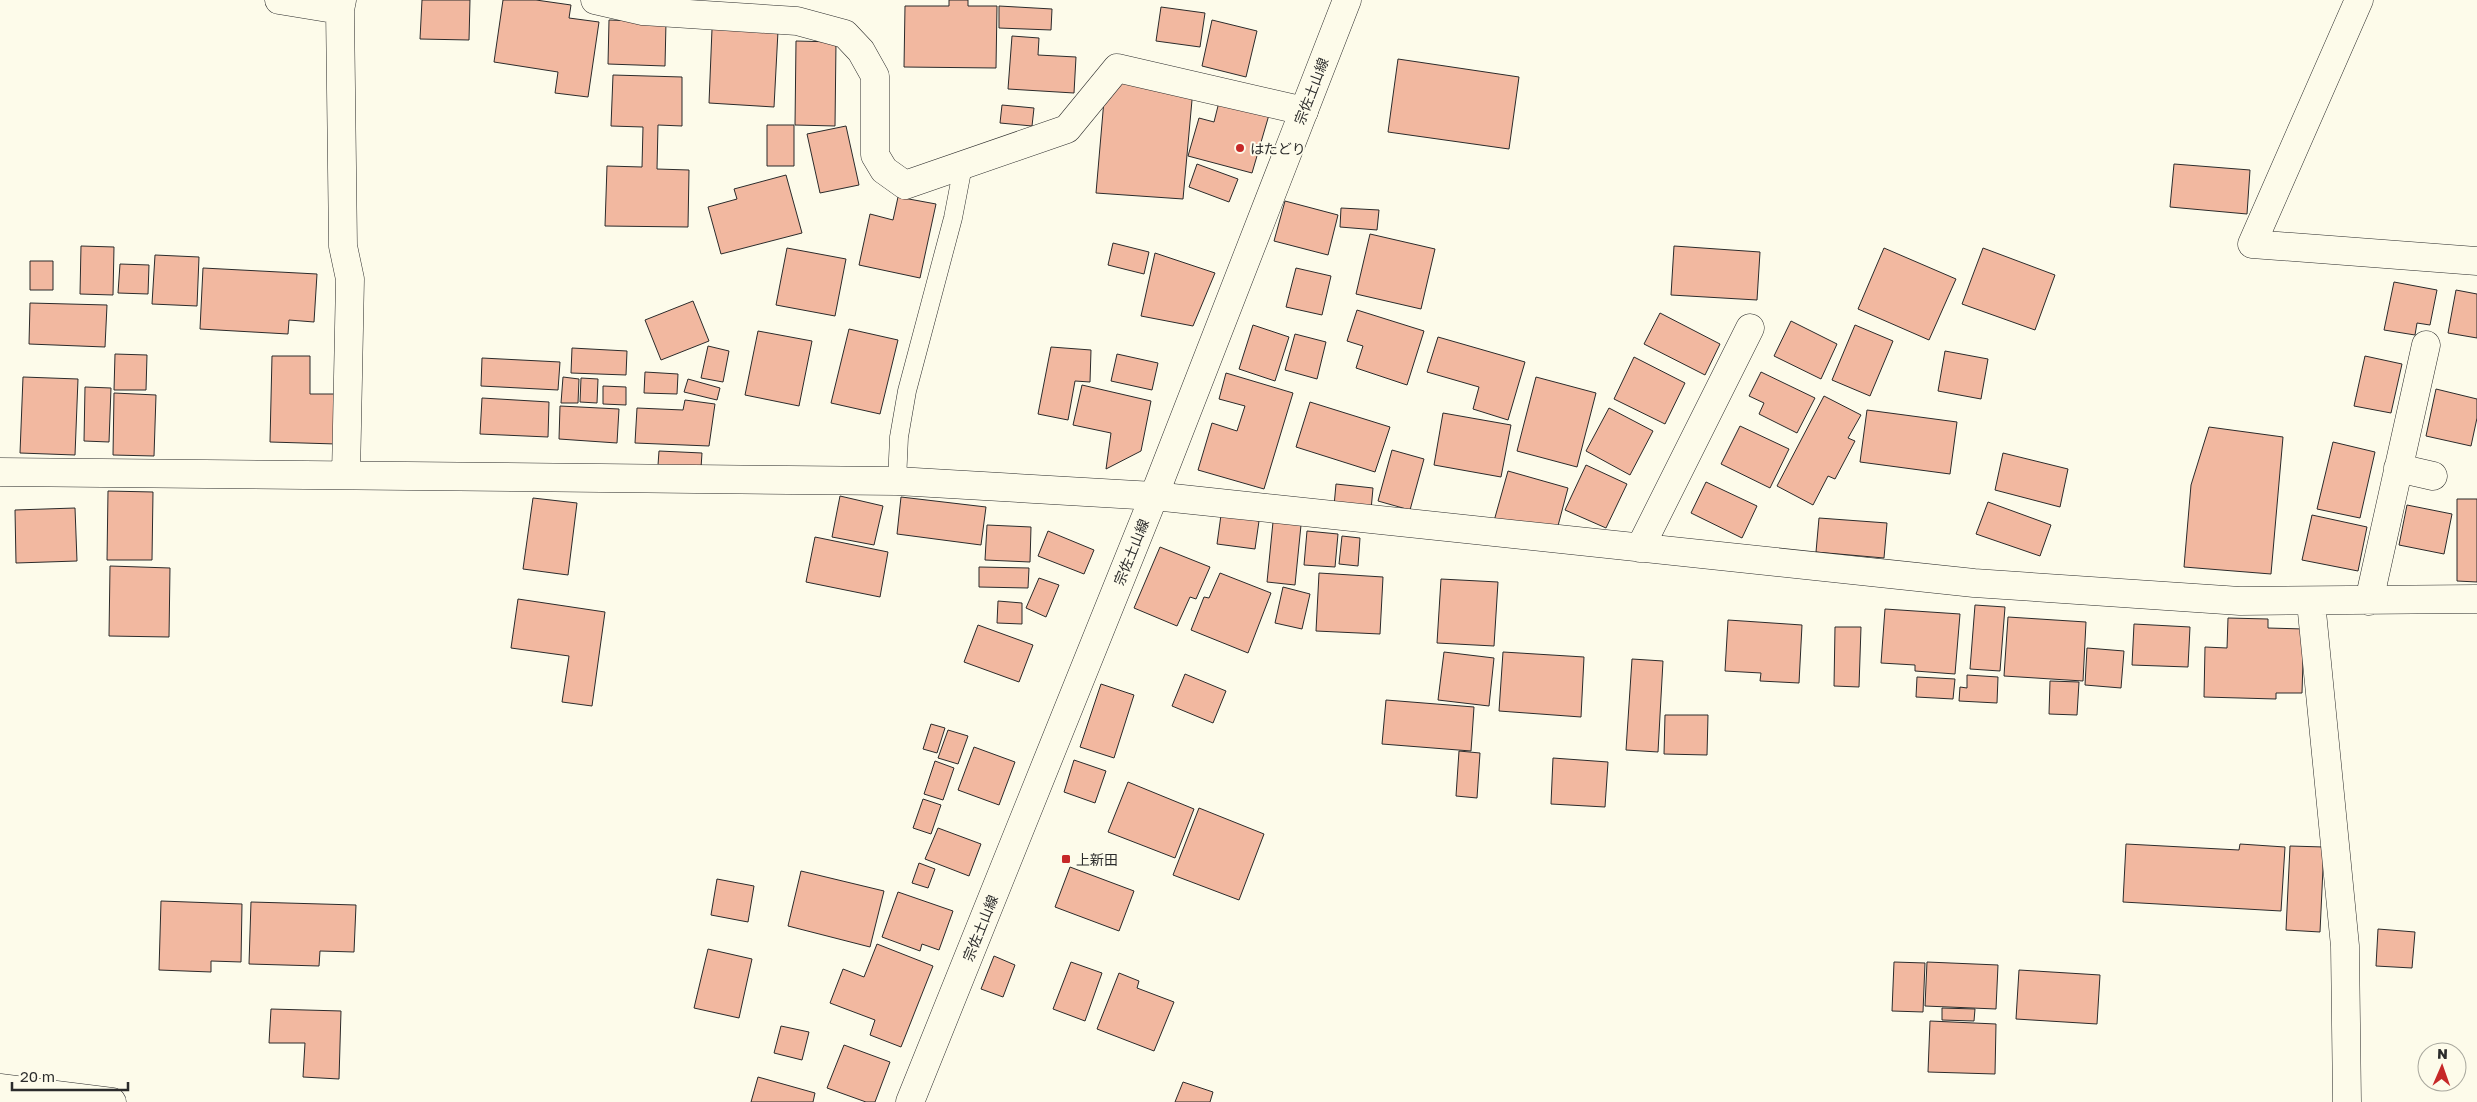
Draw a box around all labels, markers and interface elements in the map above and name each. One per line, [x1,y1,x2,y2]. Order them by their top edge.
street label: 宗佐土山線 [1291,55,1331,127]
place label: はたどり [1250,140,1306,157]
marker: はたどり [1234,142,1246,154]
street label: 宗佐土山線 [1110,516,1152,588]
place label: 上新田 [1076,851,1118,868]
marker: 上新田 [1060,853,1072,865]
street label: 宗佐土山線 [959,892,1001,964]
north arrow [2417,1042,2467,1092]
text: N [2437,1045,2448,1062]
scale bar [12,1060,129,1092]
text: 20 m [20,1067,55,1085]

